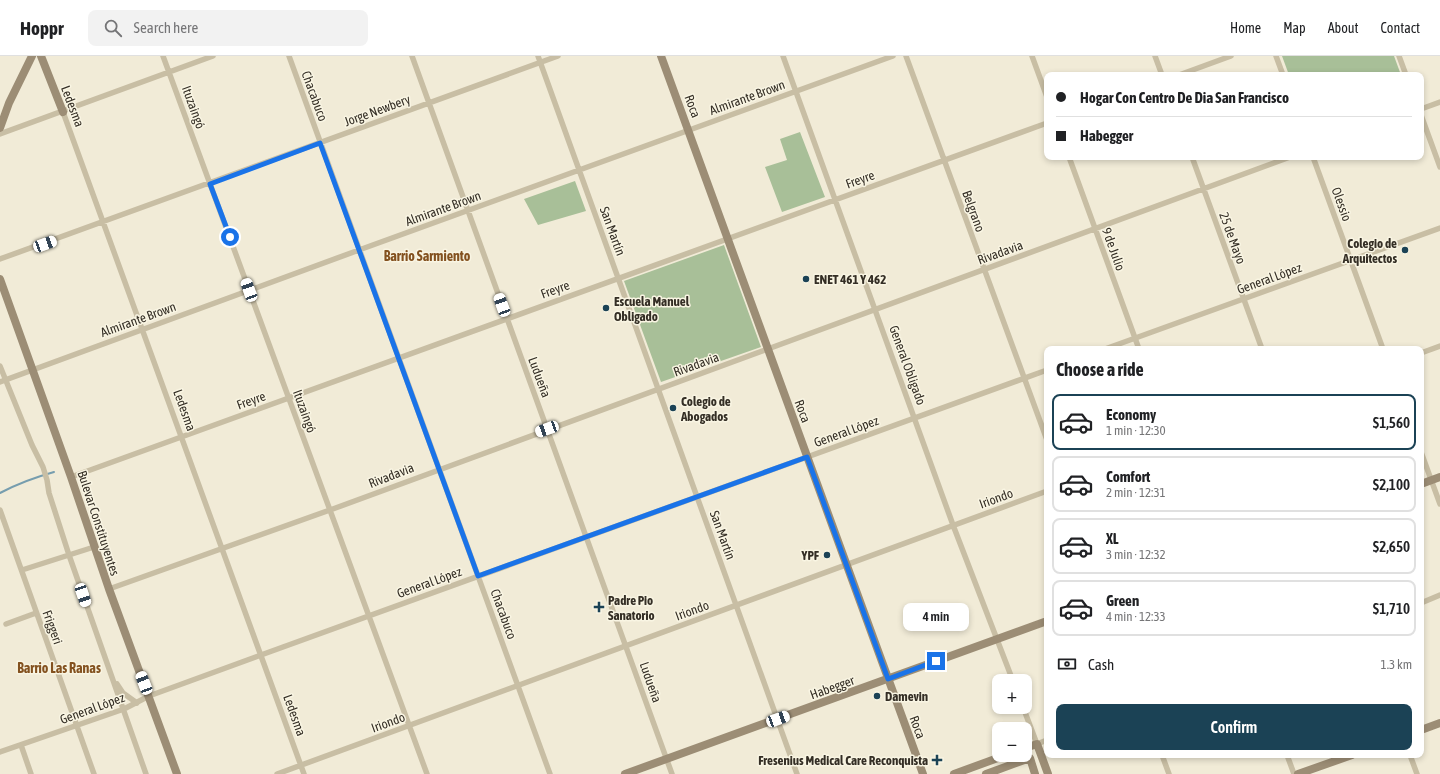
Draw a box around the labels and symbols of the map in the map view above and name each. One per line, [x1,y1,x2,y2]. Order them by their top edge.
street label: Chacabuco [299,69,331,123]
street label: Almirante Brown [707,77,787,118]
street label: Ledesma [58,83,87,129]
street label: Ituzaingó [179,84,208,131]
street label: Jorge Newbery [342,91,413,129]
street label: Roca [681,93,704,120]
street label: Freyre [844,167,877,192]
street label: Olessio [1328,185,1355,223]
street label: Almirante Brown [403,188,483,229]
street label: Belgrano [959,188,988,234]
street label: San Martín [597,205,628,258]
street label: 25 de Mayo [1216,210,1249,266]
street label: 9 de Julio [1099,226,1128,273]
route start [221,228,239,246]
car [32,234,58,254]
place label: Colegio de Arquitectos [1342,236,1397,266]
street label: Rivadavia [975,237,1025,268]
marker: Colegio de Arquitectos [1400,245,1410,255]
district label: Barrio Sarmiento [384,248,471,264]
street label: General López [1235,260,1304,297]
place label: ENET 461 Y 462 [814,272,886,287]
marker: ENET 461 Y 462 [801,274,811,284]
car [239,277,259,303]
street label: Freyre [539,277,572,302]
car [492,292,512,318]
place label: Escuela Manuel Obligado [614,294,690,324]
street label: Almirante Brown [98,299,178,340]
marker: Escuela Manuel Obligado [601,303,611,313]
street label: General Obligado [886,323,929,407]
street label: Rivadavia [671,349,721,380]
street label: Ludueña [525,355,554,399]
street label: Ledesma [170,387,199,433]
street label: Freyre [235,388,268,413]
street label: Ituzaingó [290,388,319,435]
place label: Colegio de Abogados [680,394,731,424]
street label: Roca [791,398,814,425]
marker: Colegio de Abogados [668,403,678,413]
street label: General López [812,413,881,450]
car [534,419,560,439]
street label: Rivadavia [366,460,416,491]
street label: Bulevar Constituyentes [74,469,123,578]
street label: Iriondo [977,485,1015,511]
street label: San Martín [707,509,738,562]
place label: YPF [801,548,820,563]
marker: YPF [822,550,832,560]
street label: General López [395,564,464,601]
car [73,582,93,608]
street label: Chacabuco [488,587,520,641]
place label: Padre Pio Sanatorio [608,593,655,623]
street label: Iriondo [673,597,711,623]
marker: Padre Pio Sanatorio [593,601,605,613]
callout: 4 min [903,603,969,631]
street label: Friggeri [39,608,66,646]
route end [927,652,945,670]
district label: Barrio Las Ranas [17,660,101,676]
street label: Ludueña [637,660,664,704]
car [134,670,154,696]
street label: Habegger [808,672,857,702]
place label: Damevin [885,689,928,704]
street label: General López [58,690,127,727]
marker: Damevin [872,691,882,701]
street label: Ledesma [280,692,309,738]
street label: Iriondo [369,709,407,735]
car [765,709,791,729]
street label: Roca [906,714,929,741]
place label: Fresenius Medical Care Reconquista [758,753,928,768]
marker: Fresenius Medical Care Reconquista [931,754,943,766]

